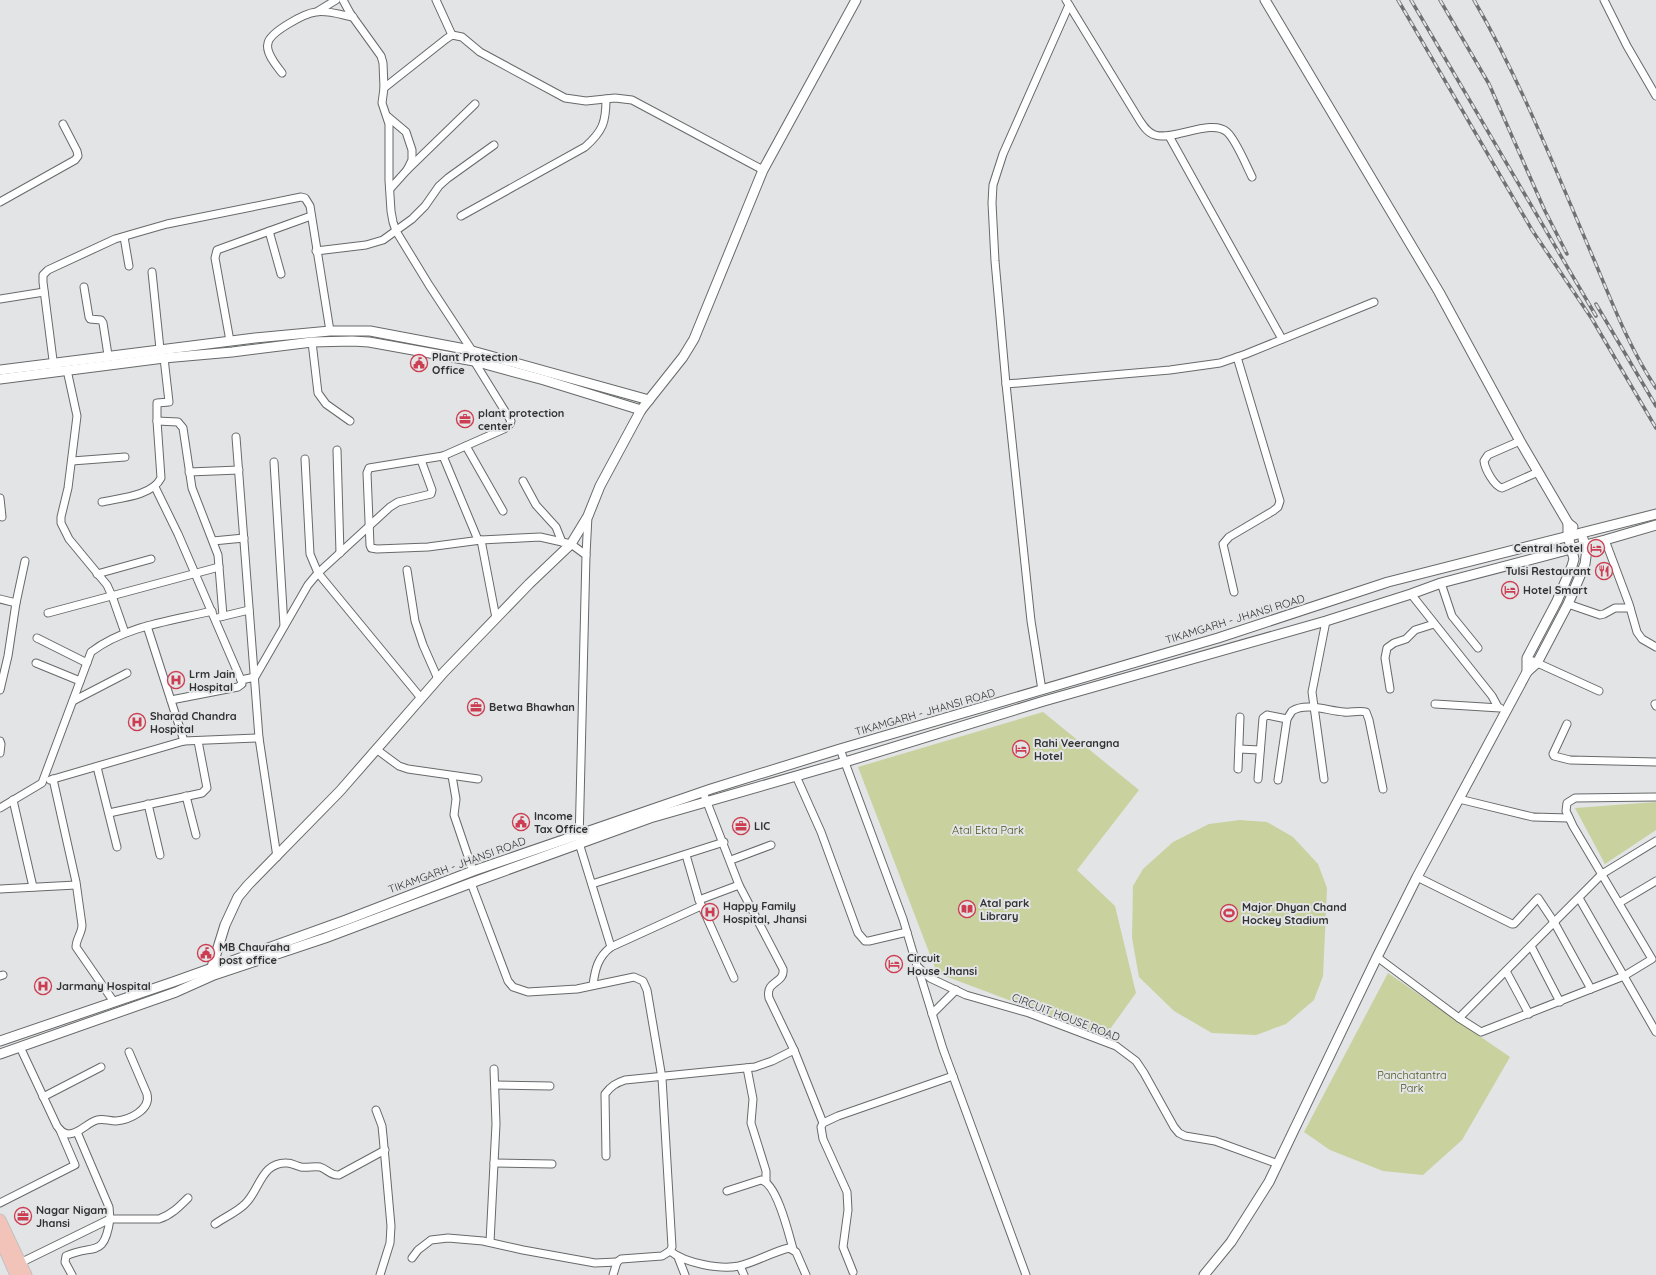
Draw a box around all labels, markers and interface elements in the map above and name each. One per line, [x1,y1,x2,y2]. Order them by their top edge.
place label: Plant Protection Office [432,350,518,377]
public building icon: Plant Protection Office [409,353,429,373]
place label: plant protection center [478,406,564,433]
office icon: plant protection center [455,409,475,429]
hotel icon: Central hotel [1586,538,1606,558]
place label: Central hotel [1514,541,1583,555]
restaurant icon: Tulsi Restaurant [1594,561,1614,581]
place label: Tulsi Restaurant [1505,564,1591,578]
hotel icon: Hotel Smart [1500,580,1520,600]
place label: Hotel Smart [1523,583,1588,597]
street label: TIKAMGARH - JHANSI ROAD [1163,591,1307,647]
place label: Lrm Jain Hospital [189,667,235,694]
hospital icon: Lrm Jain Hospital [166,670,186,690]
street label: TIKAMGARH - JHANSI ROAD [853,685,997,739]
office icon: Betwa Bhawhan [466,697,486,717]
place label: Betwa Bhawhan [489,700,575,714]
place label: Sharad Chandra Hospital [150,709,237,736]
hospital icon: Sharad Chandra Hospital [127,712,147,732]
place label: Rahi Veerangna Hotel [1034,736,1119,763]
hotel icon: Rahi Veerangna Hotel [1011,739,1031,759]
place label: Income Tax Office [534,809,588,836]
public building icon: Income Tax Office [511,812,531,832]
office icon: LIC [731,816,751,836]
place label: LIC [754,819,770,833]
park label: Atal Ekta Park [952,823,1024,837]
street label: TIKAMGARH - JHANSI ROAD [386,834,528,896]
place label: Atal park Library [980,896,1029,923]
place label: Happy Family Hospital, Jhansi [723,899,807,926]
library icon: Atal park Library [957,899,977,919]
place label: Major Dhyan Chand Hockey Stadium [1242,900,1347,927]
hospital icon: Happy Family Hospital, Jhansi [700,902,720,922]
sports icon: Major Dhyan Chand Hockey Stadium [1219,903,1239,923]
place label: MB Chauraha post office [219,940,290,967]
public building icon: MB Chauraha post office [196,943,216,963]
place label: Circuit House Jhansi [907,951,977,978]
hotel icon: Circuit House Jhansi [884,954,904,974]
hospital icon: Jarmany Hospital [33,976,53,996]
place label: Jarmany Hospital [56,979,151,993]
street label: CIRCUIT HOUSE ROAD [1010,990,1122,1044]
park label: Panchatantra Park [1377,1068,1447,1095]
place label: Nagar Nigam Jhansi [36,1203,107,1230]
office icon: Nagar Nigam Jhansi [13,1206,33,1226]

